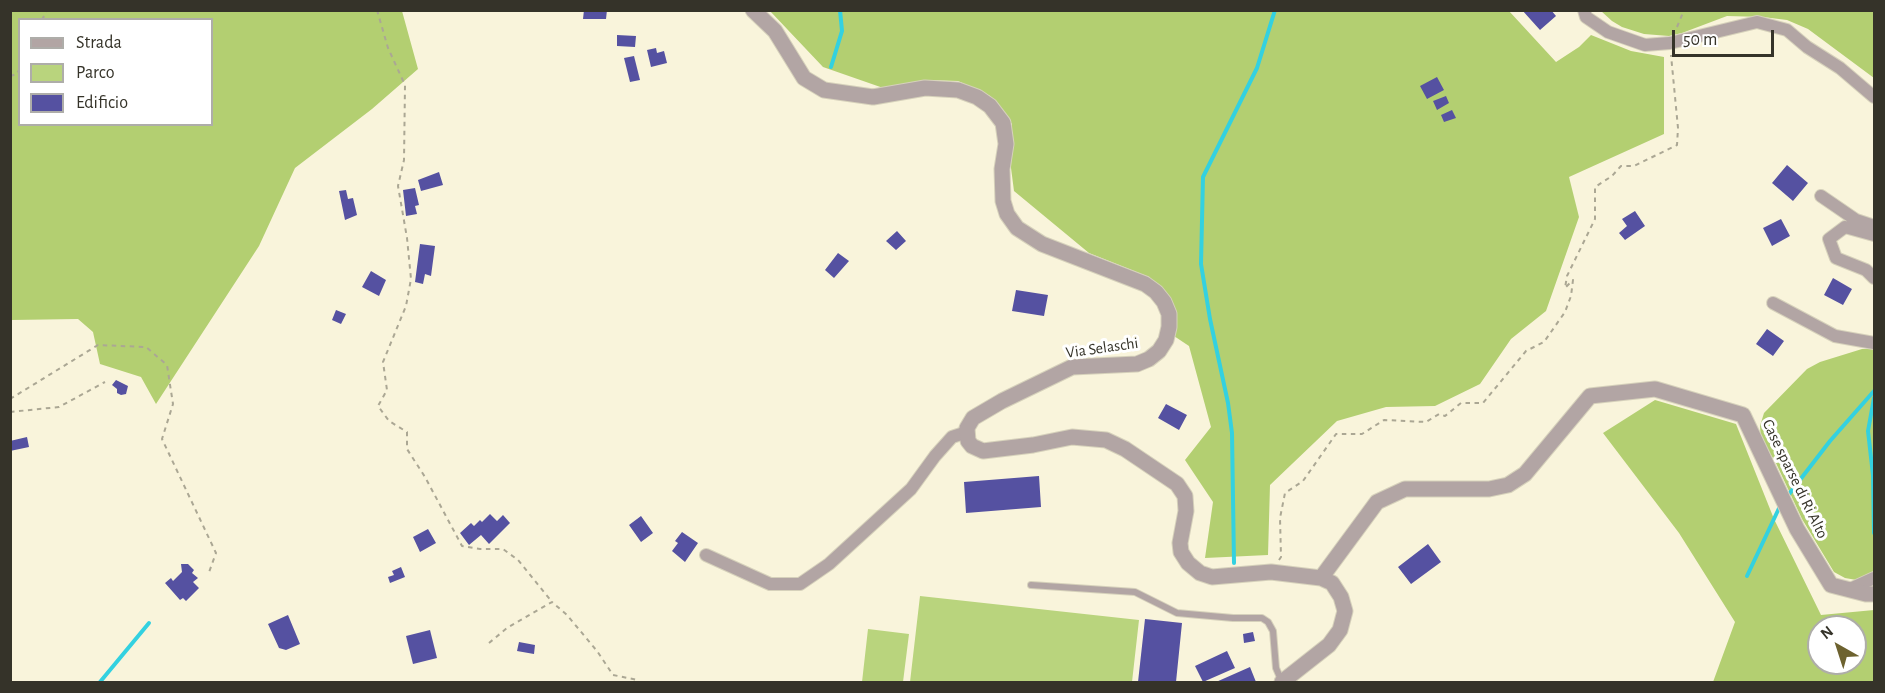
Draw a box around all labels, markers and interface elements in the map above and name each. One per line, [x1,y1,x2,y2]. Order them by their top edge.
legend [18,18,213,126]
scale bar [1675,18,1777,56]
text: 50 m [1683,31,1717,49]
text: Strada [76,34,122,52]
text: Parco [76,64,115,82]
text: Edificio [76,94,128,112]
street label: Via Selaschi [1064,333,1140,363]
street label: Case sparse di Ri Alto [1758,416,1832,542]
north arrow [1807,615,1867,675]
text: N [1818,623,1836,642]

